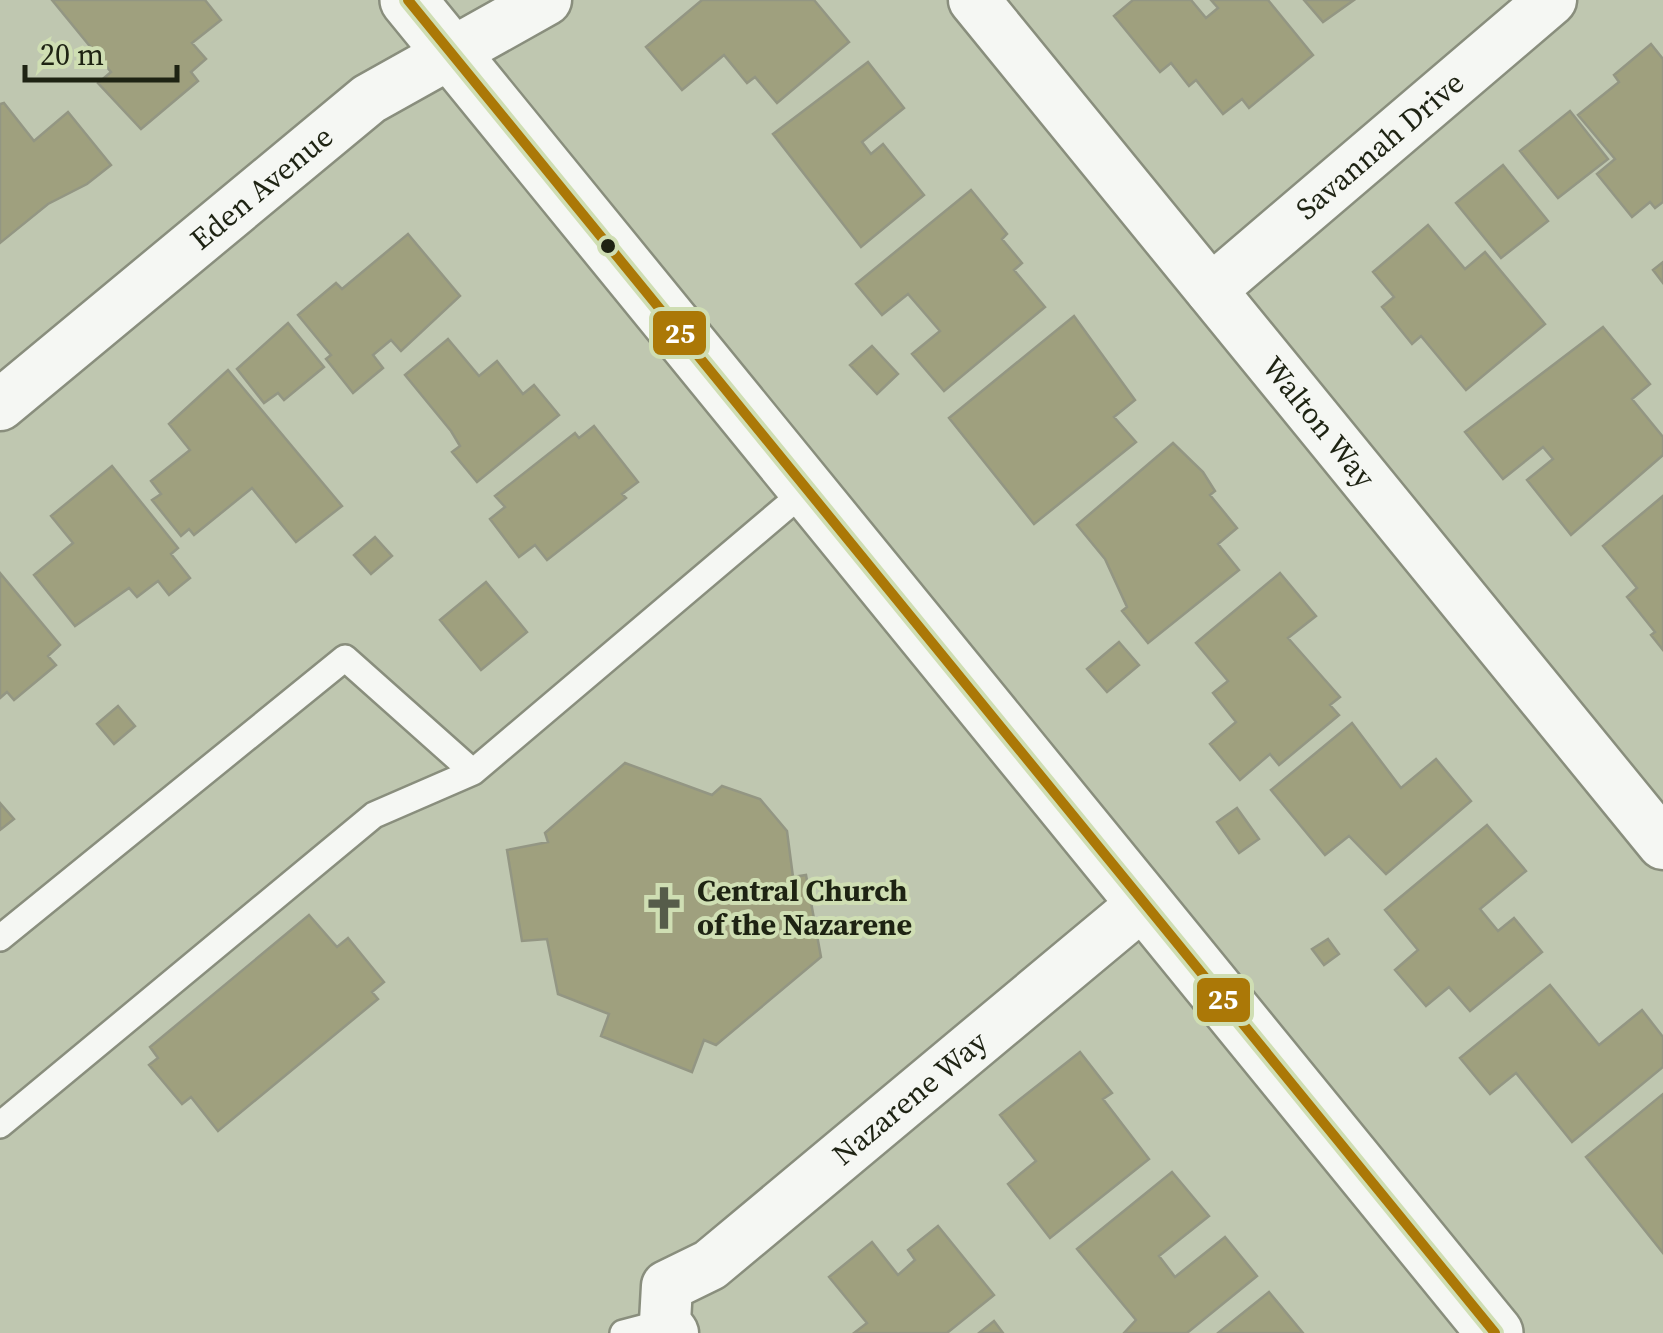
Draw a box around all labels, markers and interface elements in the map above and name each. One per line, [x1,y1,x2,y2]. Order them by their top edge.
scale bar [25,20,178,82]
text: 20 m [40,34,104,75]
street label: Savannah Drive [1287,62,1472,229]
street label: Eden Avenue [181,116,342,259]
unlabelled marker [598,236,618,256]
line badge: 25 [651,309,708,357]
text: 25 [665,314,695,352]
street label: Walton Way [1253,347,1385,497]
place label: Central Church of the Nazarene [697,870,912,945]
church icon: Central Church of the Nazarene [640,884,688,932]
line badge: 25 [1195,976,1252,1024]
text: 25 [1208,980,1238,1018]
street label: Nazarene Way [824,1021,996,1174]

